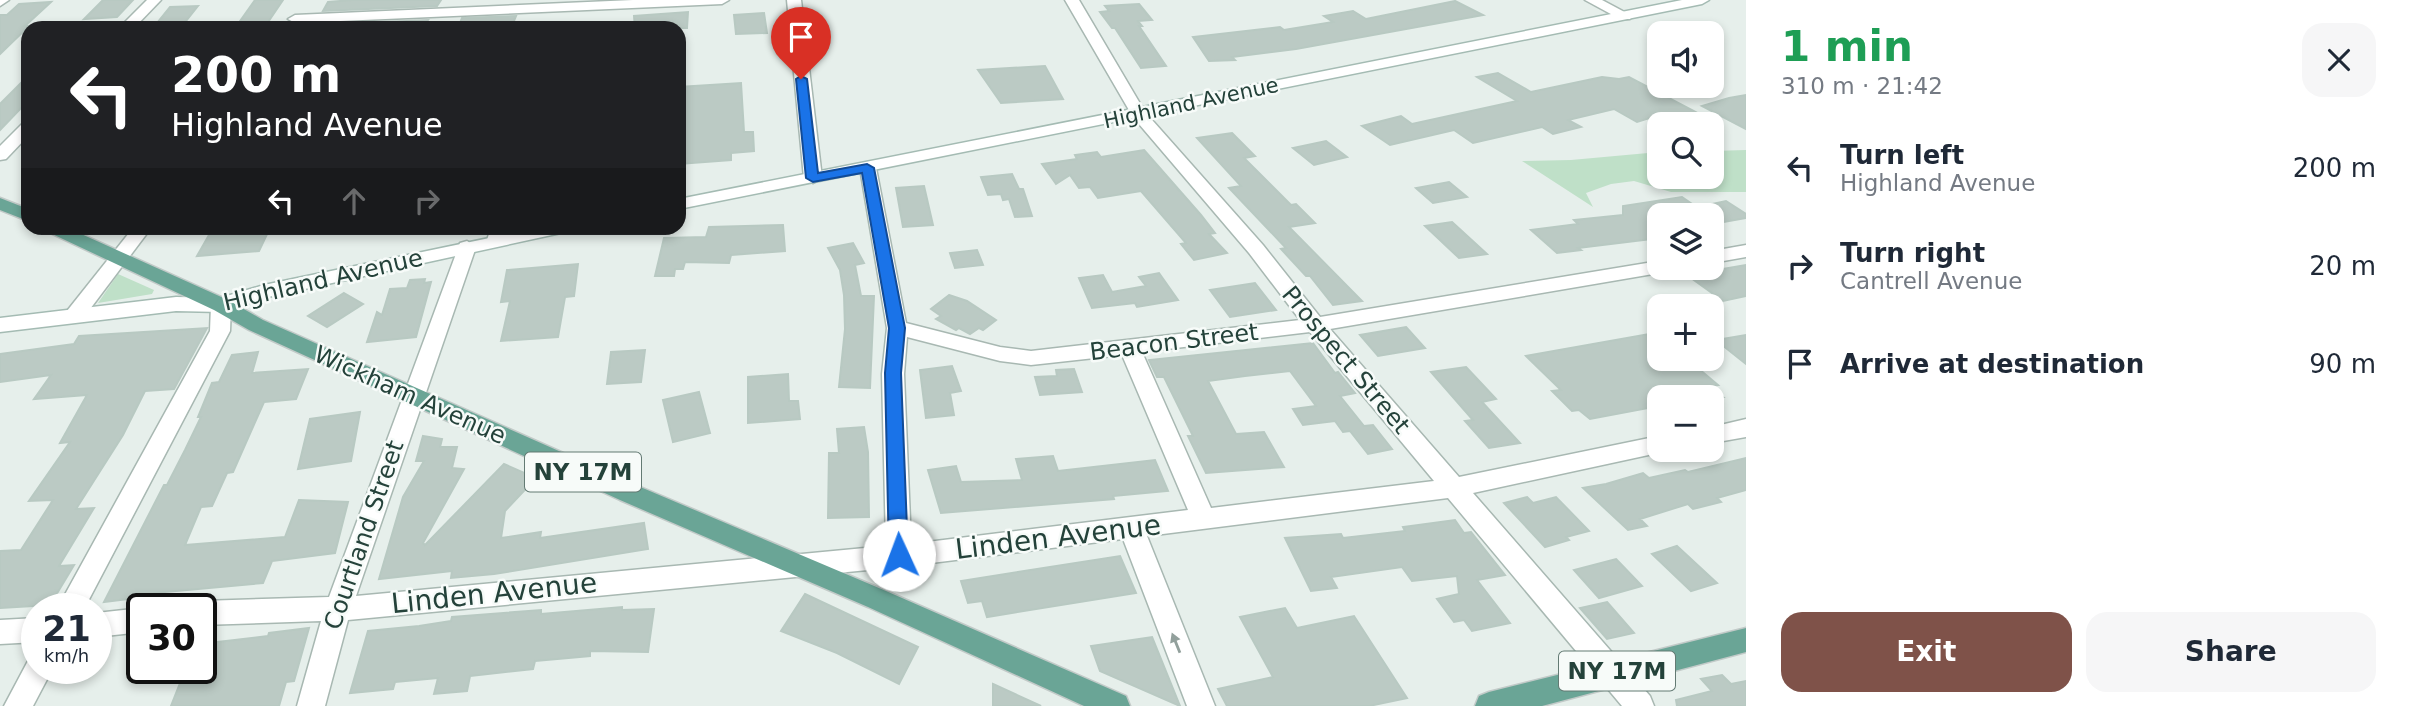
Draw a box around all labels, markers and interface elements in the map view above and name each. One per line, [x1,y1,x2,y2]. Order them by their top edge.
pin [771,7,831,79]
icon: arrive [782,18,820,56]
map controls [1647,21,1724,462]
button: sound [1647,21,1724,98]
text: 1 min [1781,22,1913,71]
button: close [2302,23,2376,97]
text: 200 m [171,47,341,104]
icon: left [56,49,147,140]
street label: Highland Avenue [1101,73,1281,133]
text: 310 m · 21:42 [1781,73,1943,99]
text: Highland Avenue [171,106,443,144]
button: search [1647,112,1724,189]
text: Turn left [1840,140,1964,170]
icon: left [1781,149,1819,187]
text: 200 m [2293,153,2376,183]
text: Highland Avenue [1840,170,2035,196]
icon: left [262,182,300,220]
icon: ahead [335,182,373,220]
icon: right [408,182,446,220]
button: layers [1647,203,1724,280]
text: Turn right [1840,238,1985,268]
street label: Highland Avenue [221,243,425,317]
icon: right [1781,247,1819,285]
text: 20 m [2309,251,2376,281]
text: Cantrell Avenue [1840,268,2022,294]
street label: Prospect Street [1276,281,1416,439]
button: + [1647,294,1724,371]
street label: Beacon Street [1088,318,1260,366]
street label: Wickham Avenue [310,340,510,450]
icon: arrive [1781,345,1819,383]
text: Arrive at destination [1840,349,2144,379]
text: 90 m [2309,349,2376,379]
button: − [1647,385,1724,462]
street label: Courtland Street [318,437,410,633]
road number: NY 17M [525,452,641,492]
street label: Linden Avenue [953,508,1163,566]
position arrow [862,518,936,592]
street label: Linden Avenue [389,566,599,620]
speed limit sign: 30 [126,593,217,684]
text: 21 [42,609,91,649]
button: Exit [1781,612,2072,692]
button: Share [2086,612,2376,692]
one-way arrow [1170,632,1181,653]
text: km/h [44,645,89,666]
road number: NY 17M [1559,652,1675,691]

